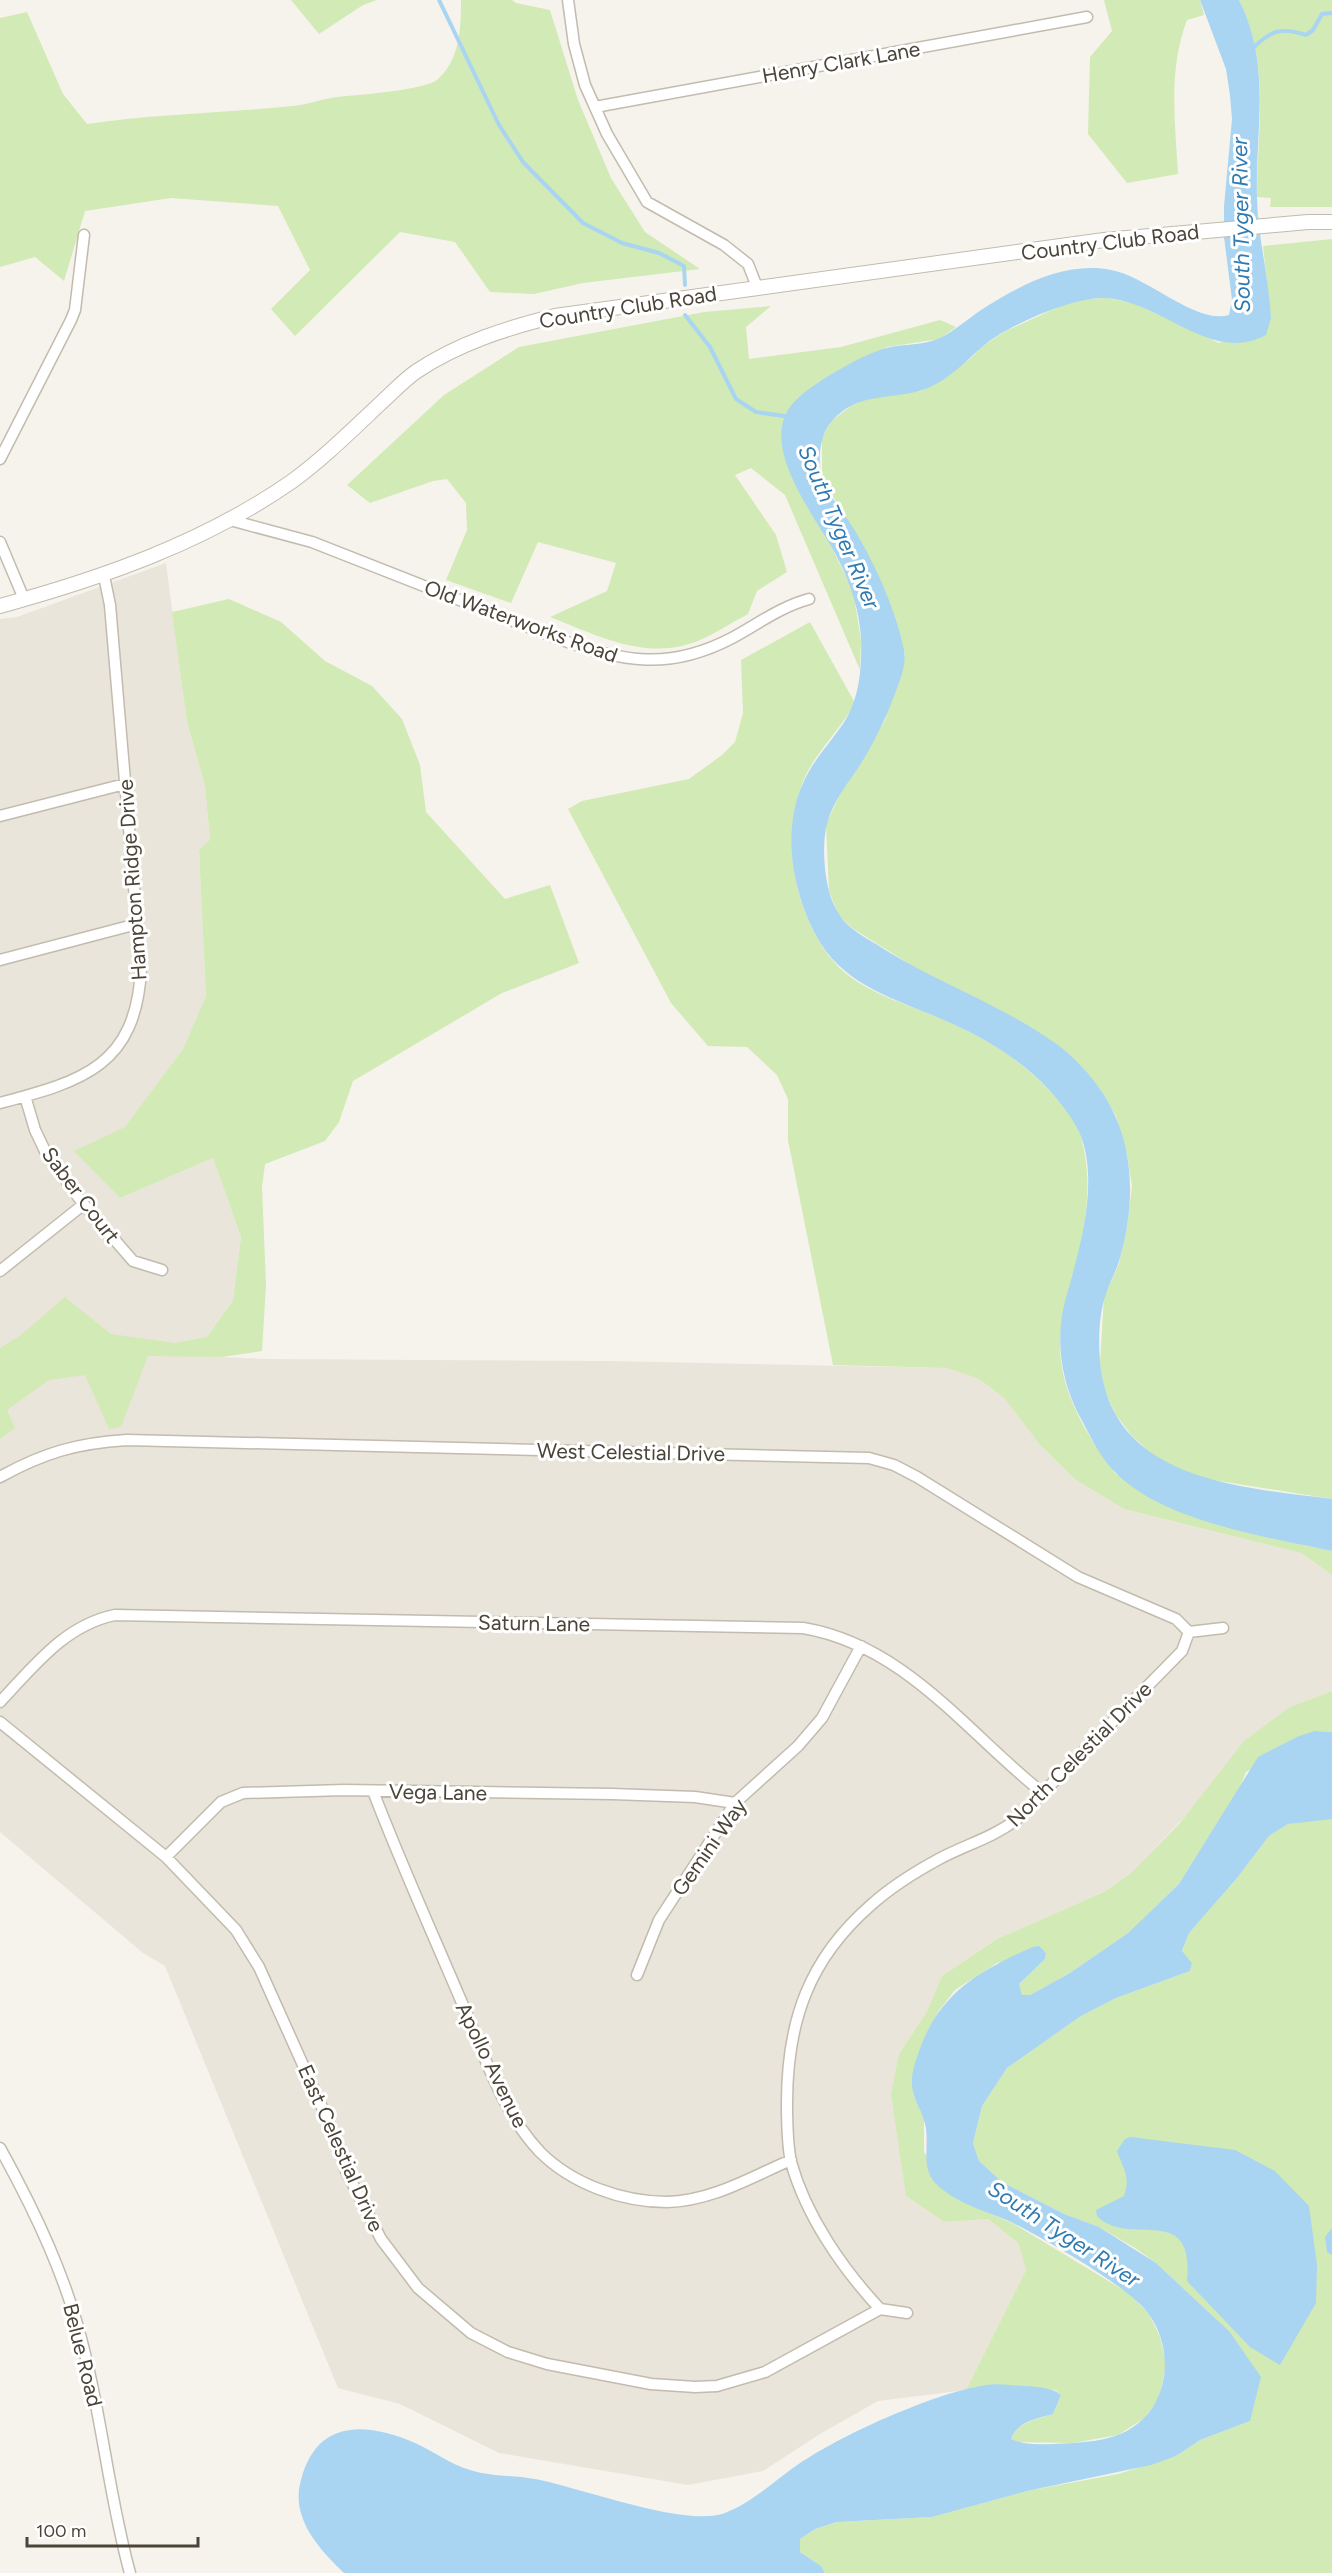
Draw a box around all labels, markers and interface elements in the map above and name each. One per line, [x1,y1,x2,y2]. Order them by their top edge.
street label: Henry Clark Lane [760,36,922,88]
water label: South Tyger River [1226,136,1256,313]
street label: Country Club Road [1019,219,1201,265]
street label: Country Club Road [537,281,719,333]
water label: South Tyger River [792,441,886,614]
street label: Old Waterworks Road [421,574,621,668]
street label: Hampton Ridge Drive [112,779,152,981]
street label: Saber Court [37,1142,125,1248]
street label: West Celestial Drive [537,1438,725,1466]
street label: Saturn Lane [478,1610,590,1636]
street label: North Celestial Drive [1001,1676,1157,1832]
street label: Vega Lane [389,1779,487,1805]
street label: Gemini Way [666,1794,752,1900]
street label: Apollo Avenue [451,1998,533,2132]
street label: East Celestial Drive [293,2061,389,2235]
water label: South Tyger River [983,2175,1146,2294]
street label: Belue Road [58,2301,108,2409]
scale bar [27,2510,198,2548]
text: 100 m [36,2520,86,2542]

